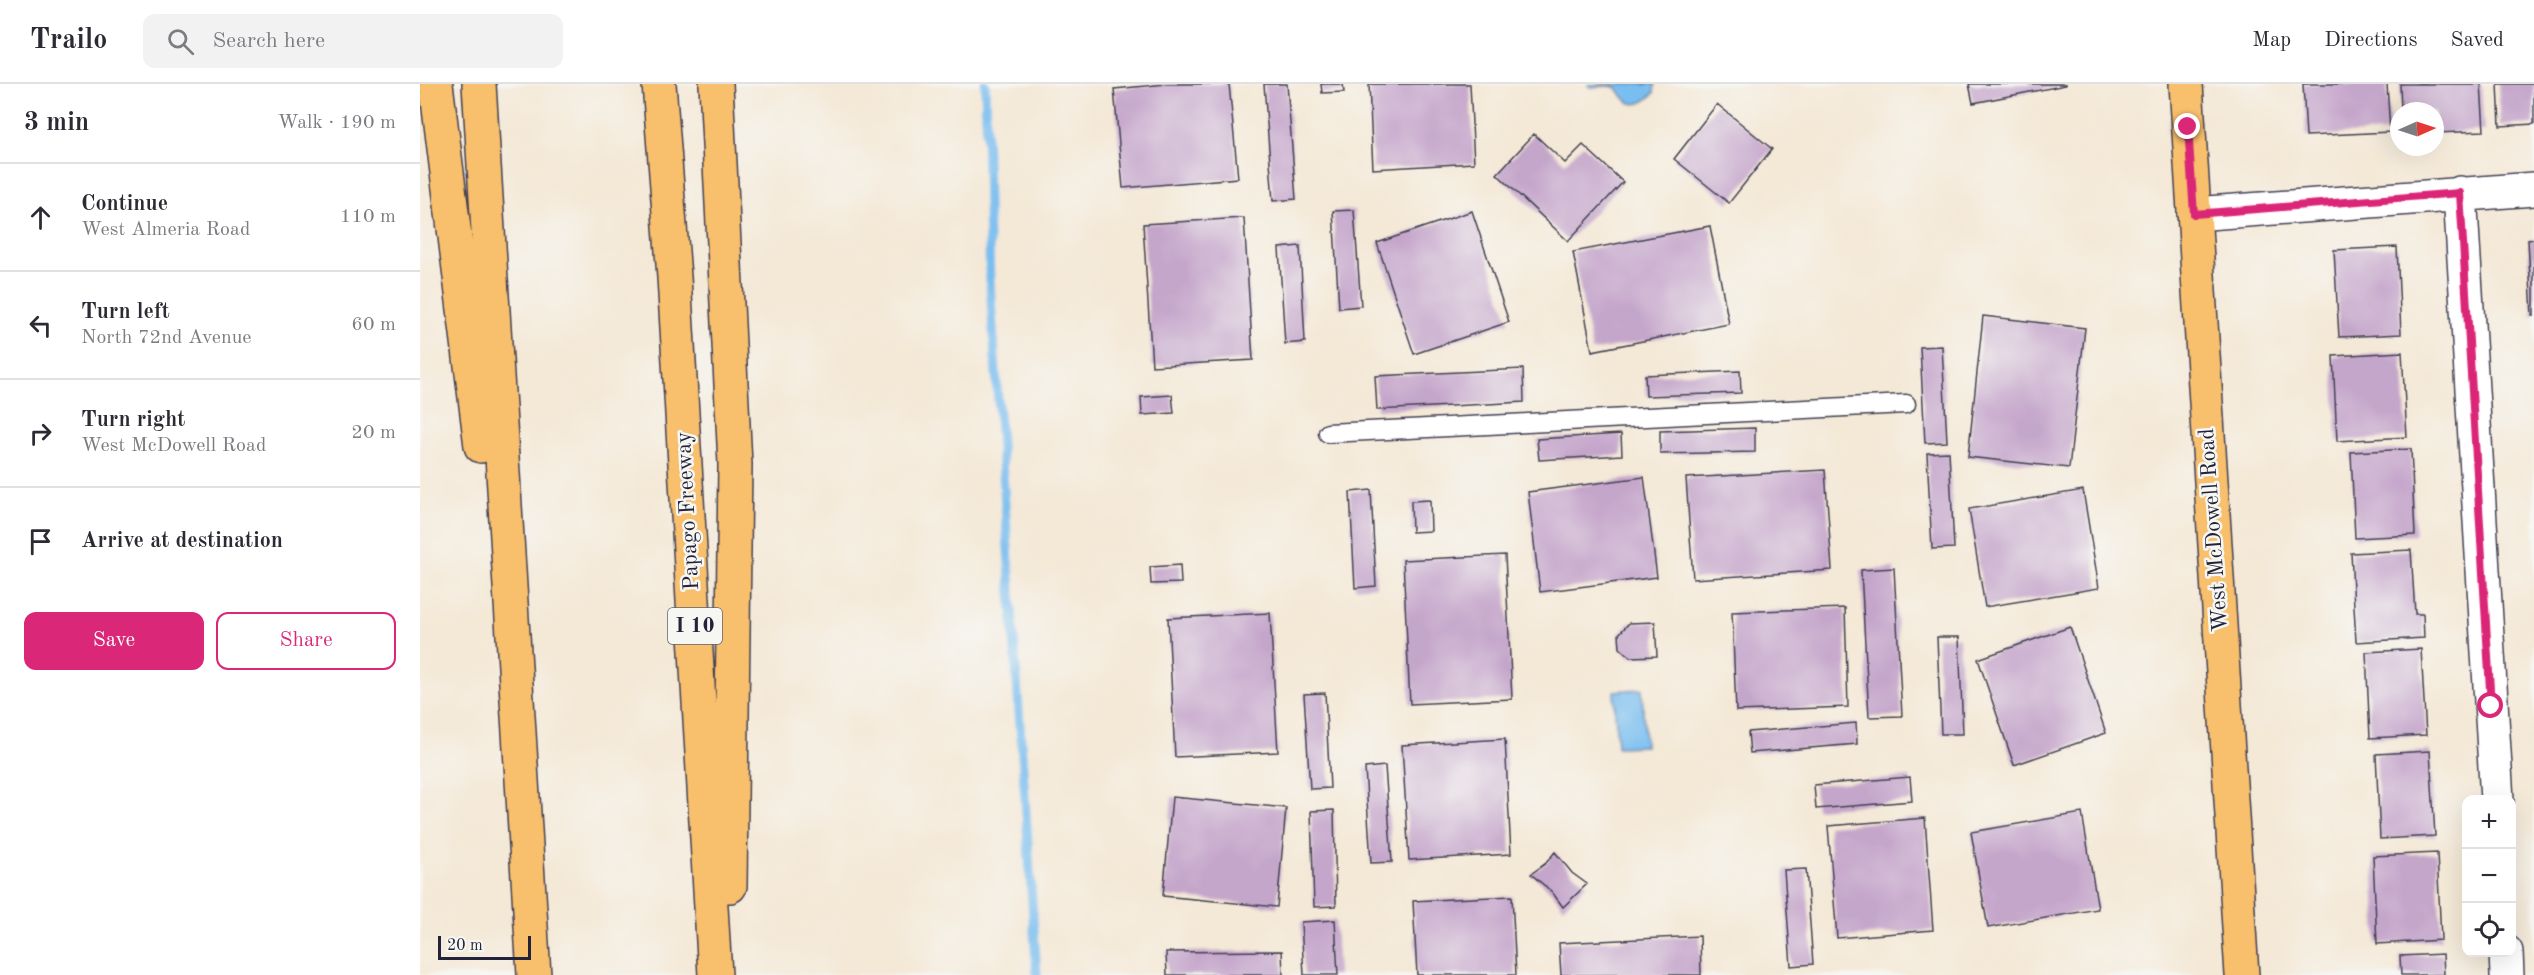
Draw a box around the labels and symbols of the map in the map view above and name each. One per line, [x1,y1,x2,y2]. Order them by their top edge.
north arrow [2390,102,2444,156]
route end [2174,113,2200,139]
street label: West McDowell Road [2196,428,2232,632]
street label: Papago Freeway [673,431,703,591]
road number: I 10 [668,608,722,644]
route start [2477,692,2503,718]
scale bar [438,933,531,960]

